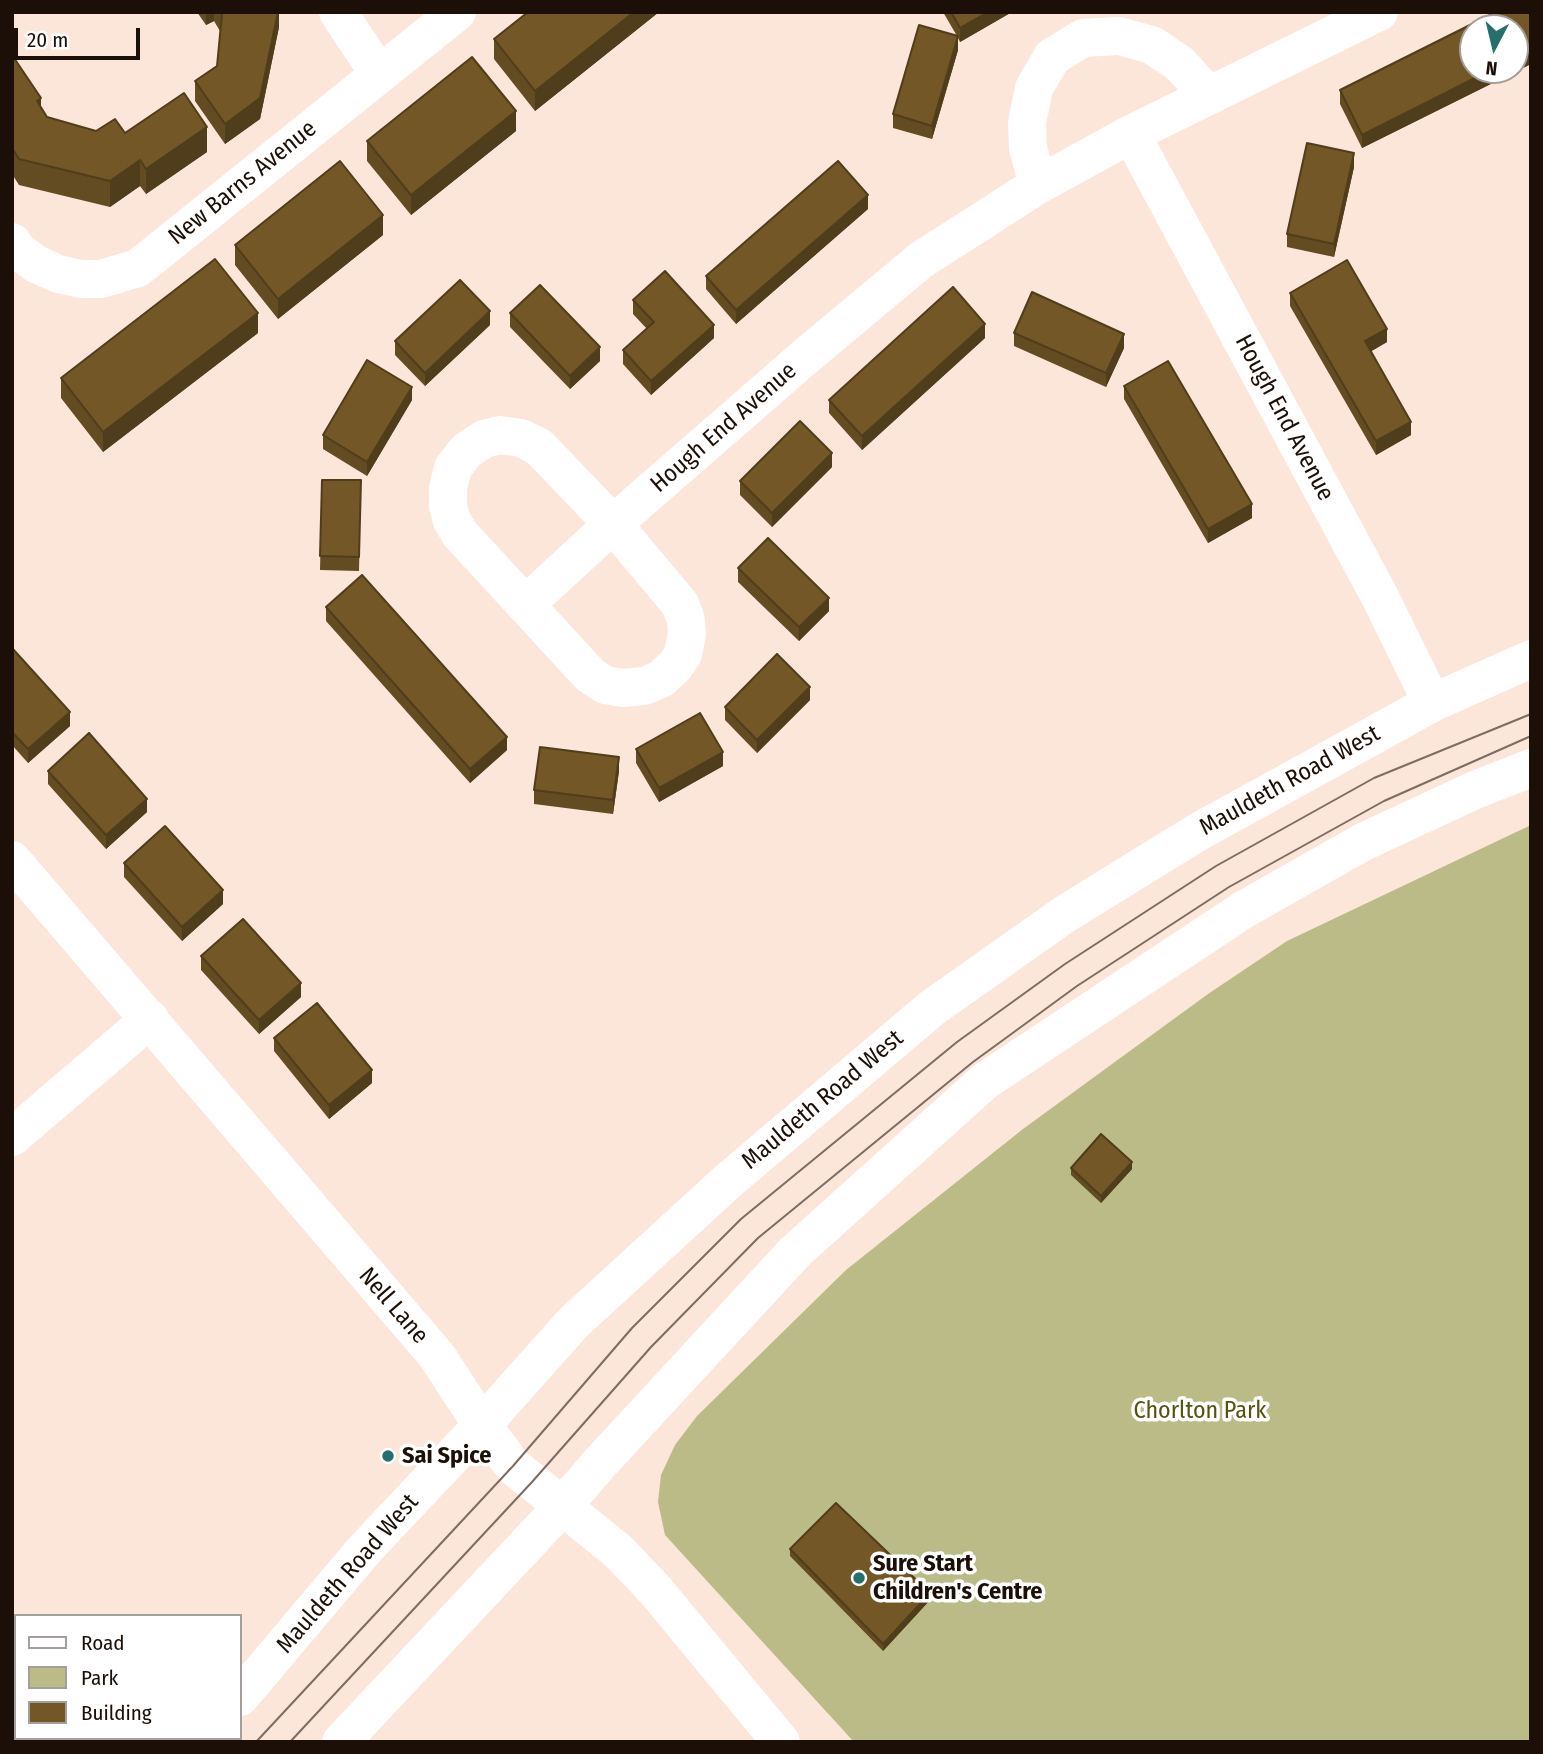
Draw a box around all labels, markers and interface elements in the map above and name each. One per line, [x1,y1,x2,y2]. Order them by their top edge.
scale bar [18,14,144,58]
north arrow [1459,14,1529,84]
text: 20 m [27,27,68,53]
text: N [1485,56,1499,80]
street label: New Barns Avenue [163,115,323,251]
street label: Hough End Avenue [1228,330,1340,506]
street label: Hough End Avenue [645,357,803,499]
street label: Mauldeth Road West [1195,720,1385,842]
street label: Mauldeth Road West [737,1024,909,1176]
street label: Nell Lane [352,1262,434,1350]
park label: Chorlton Park [1134,1397,1266,1425]
place label: Sai Spice [402,1442,491,1470]
marker: Sai Spice [380,1448,396,1464]
street label: Mauldeth Road West [271,1489,425,1659]
place label: Sure Start Children's Centre [873,1550,1042,1606]
marker: Sure Start Children's Centre [851,1570,867,1586]
legend [14,1614,242,1740]
text: Road [81,1630,125,1656]
text: Park [81,1665,118,1691]
text: Building [81,1700,152,1726]

